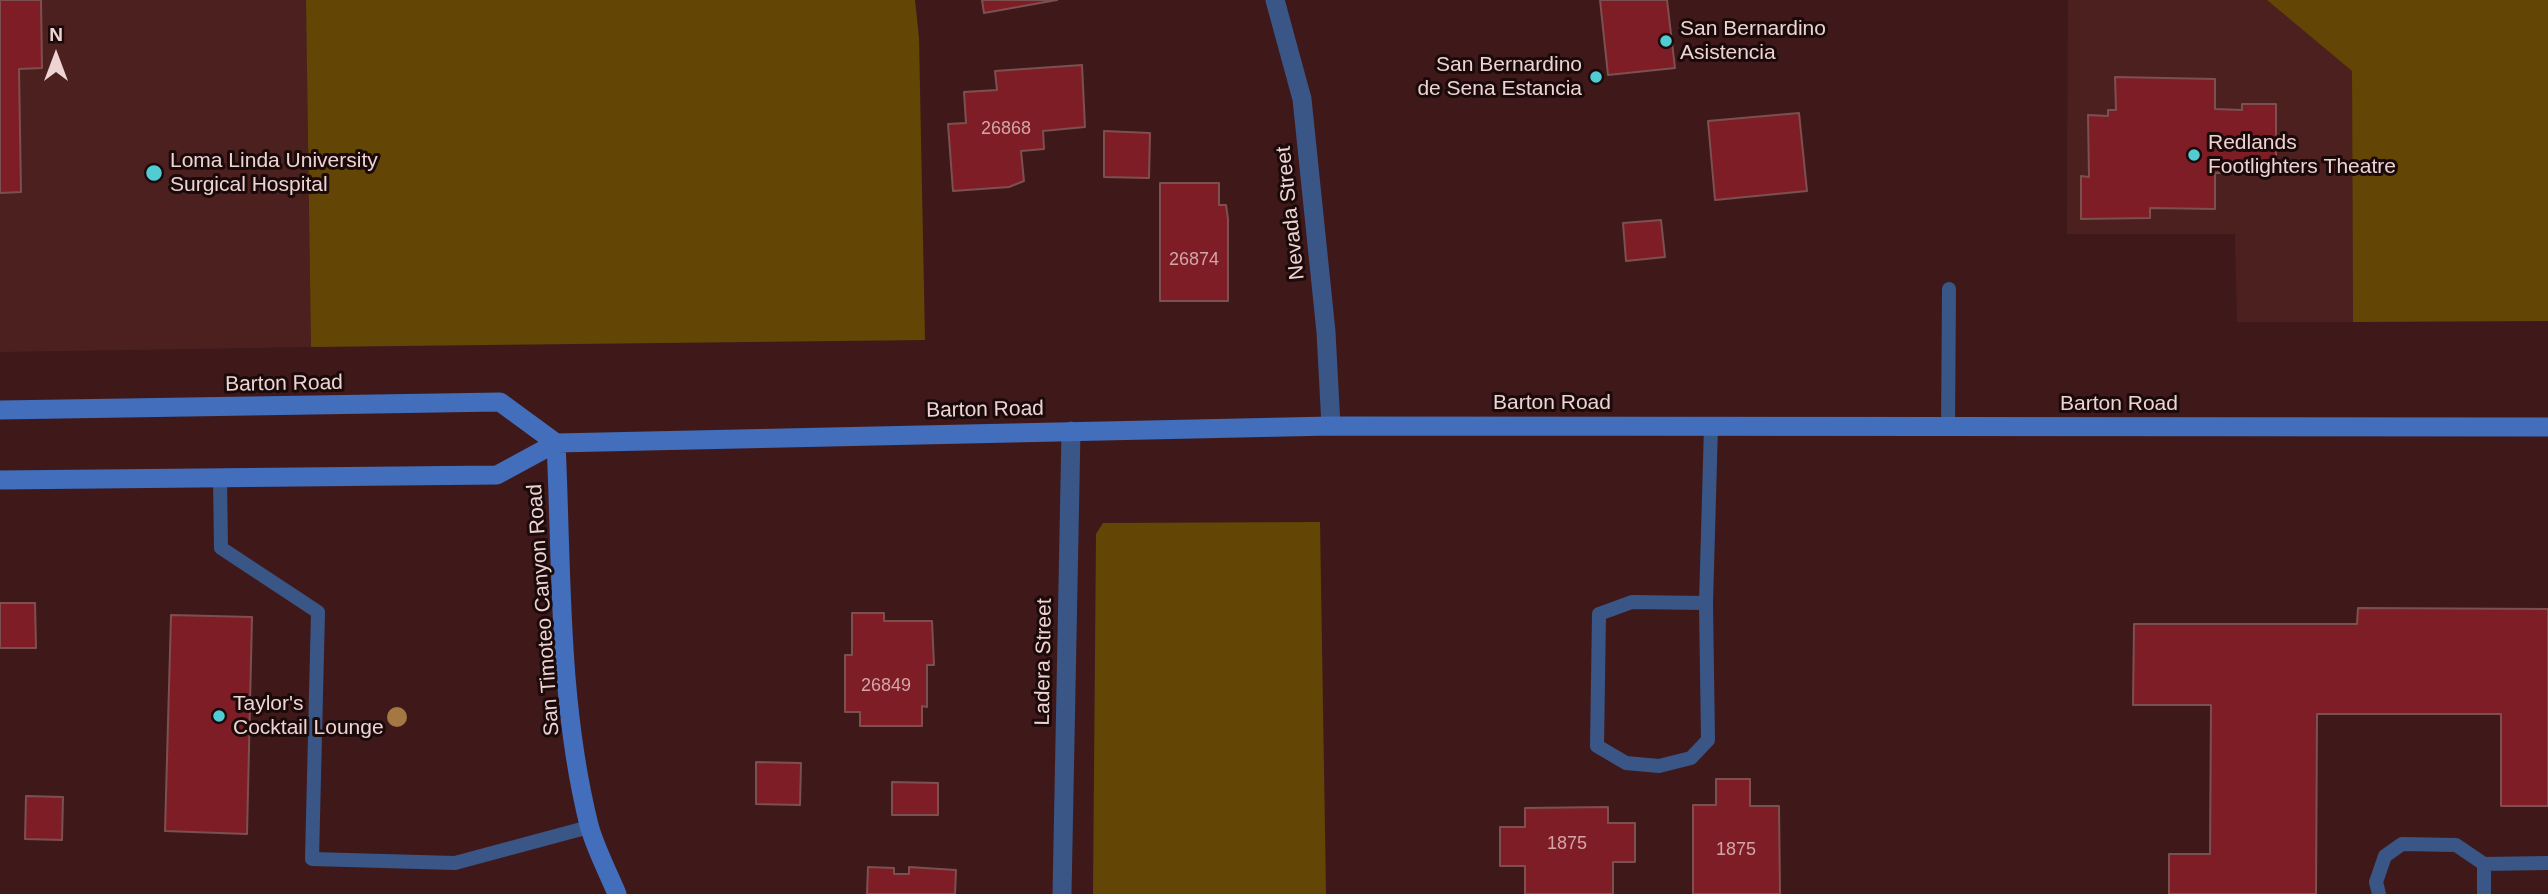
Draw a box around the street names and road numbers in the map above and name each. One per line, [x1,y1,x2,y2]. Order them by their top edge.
street label: Nevada Street [1271,145,1311,281]
street label: Barton Road [225,370,343,398]
street label: Barton Road [1493,390,1611,416]
street label: Barton Road [2060,391,2178,417]
street label: Barton Road [926,396,1044,424]
street label: San Timoteo Canyon Road [523,483,565,737]
street label: Ladera Street [1030,598,1058,726]

